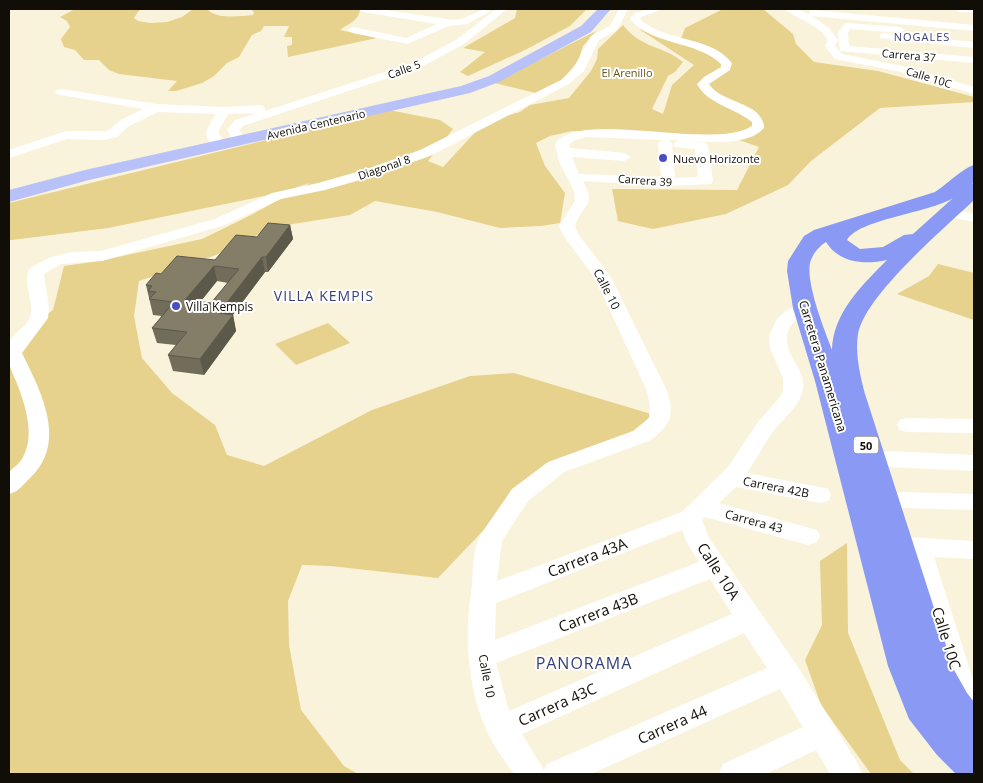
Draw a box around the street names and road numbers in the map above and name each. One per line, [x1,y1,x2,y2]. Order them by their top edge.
street label: Carrera 37 [881,45,937,65]
street label: Calle 5 [385,56,423,82]
street label: Calle 10C [904,63,954,91]
street label: Avenida Centenario [265,105,367,143]
street label: Diagonal 8 [356,151,412,183]
street label: Carrera 39 [617,171,673,189]
street label: Calle 10 [589,266,625,313]
street label: Carretera Panamericana [795,298,851,434]
road number: 50 [854,436,878,454]
street label: Carrera 42B [742,472,811,502]
street label: Carrera 43 [723,505,785,537]
street label: Carrera 43A [544,533,630,581]
street label: Calle 10A [693,539,745,604]
street label: Carrera 43B [555,588,641,636]
street label: Calle 10C [928,604,966,672]
street label: Calle 10 [474,653,500,699]
street label: Carrera 43C [515,678,599,730]
street label: Carrera 44 [634,700,710,748]

